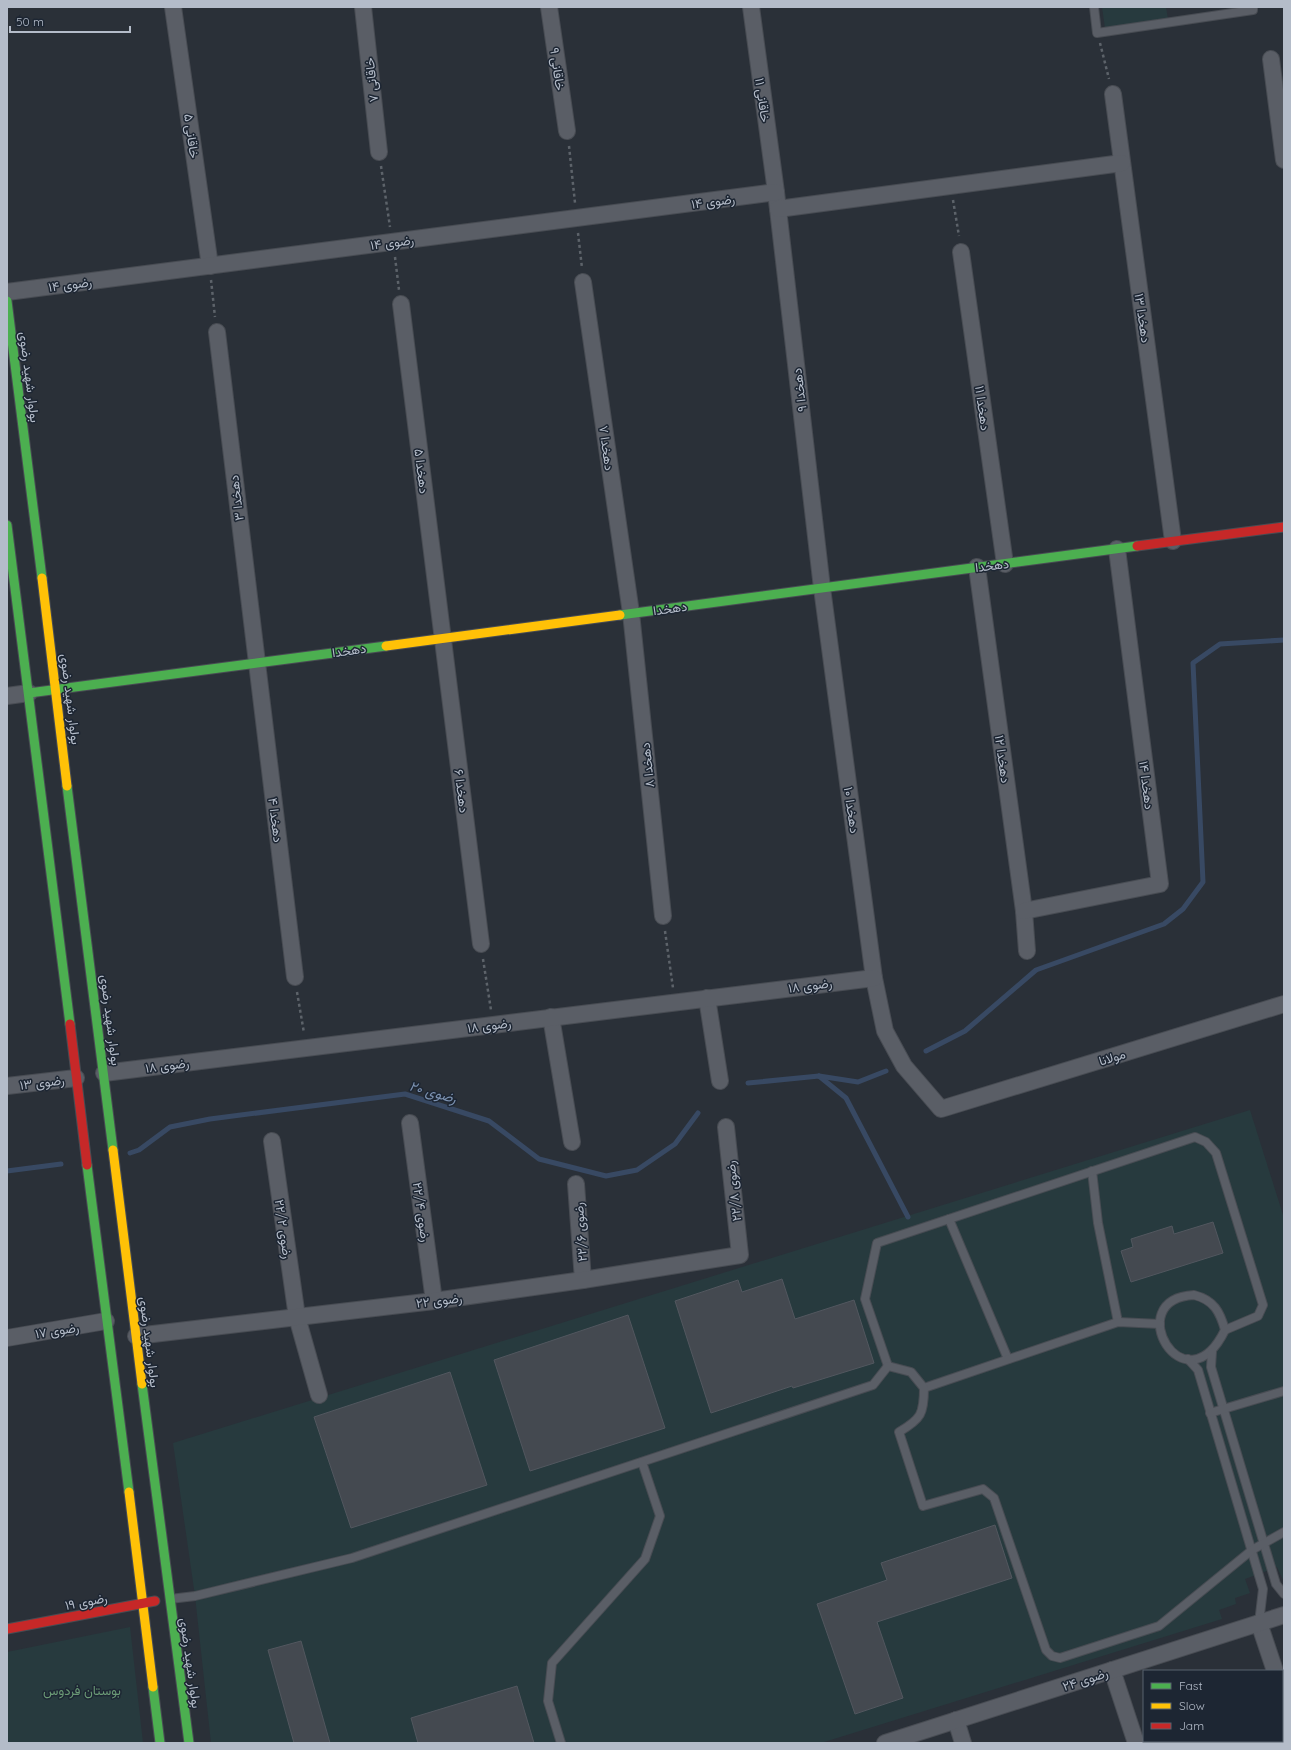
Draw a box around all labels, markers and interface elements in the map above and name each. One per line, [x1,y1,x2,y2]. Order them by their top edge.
scale bar [10,8,130,34]
text: 50 m [16,14,44,29]
street label: خاقانی ۹ [546,46,569,92]
street label: خاقانی ۷ [361,56,382,103]
street label: خاقانی ۱۱ [751,77,774,124]
street label: خاقانی ۵ [180,113,203,160]
street label: رضوی ۱۴ [690,190,736,213]
street label: رضوی ۱۴ [369,231,415,254]
street label: رضوی ۱۴ [47,273,93,296]
street label: دهخدا ۱۳ [1132,292,1154,344]
street label: بولوار شهید رضوی [16,331,44,424]
street label: دهخدا ۹ [788,367,810,413]
street label: دهخدا ۱۱ [972,385,994,431]
street label: دهخدا ۷ [596,424,618,472]
street label: دهخدا ۵ [411,448,433,494]
street label: دهخدا ۳ [225,474,247,522]
street label: دهخدا [974,555,1010,575]
street label: دهخدا [652,598,688,618]
street label: دهخدا [331,640,367,660]
street label: بولوار شهید رضوی [57,653,85,746]
street label: دهخدا ۱۲ [992,734,1014,784]
street label: دهخدا ۸ [637,742,657,788]
street label: دهخدا ۱۴ [1136,760,1158,810]
street label: دهخدا ۶ [451,768,473,814]
street label: دهخدا ۱۰ [841,786,863,834]
street label: دهخدا ۴ [265,797,287,843]
street label: بولوار شهید رضوی [97,974,125,1067]
street label: رضوی ۱۸ [787,974,833,997]
street label: رضوی ۱۸ [466,1014,512,1037]
street label: مولانا [1097,1045,1128,1070]
street label: رضوی ۱۸ [144,1054,190,1077]
street label: رضوی ۱۳ [19,1071,65,1094]
water label: رضوی ۲۰ [407,1077,459,1107]
street label: رضوی ۲۲/۸ [722,1160,745,1222]
street label: رضوی ۲۲/۴ [409,1181,434,1243]
street label: رضوی ۲۲/۲ [271,1198,296,1260]
street label: رضوی ۲۲/۶ [570,1202,591,1262]
street label: رضوی ۲۲ [415,1289,463,1312]
street label: بولوار شهید رضوی [136,1296,164,1389]
street label: رضوی ۱۷ [34,1319,80,1342]
street label: رضوی ۱۹ [63,1589,109,1614]
street label: بولوار شهید رضوی [176,1617,205,1710]
street label: رضوی ۲۴ [1060,1664,1110,1695]
legend [1143,1670,1283,1742]
text: Fast [1179,1678,1203,1693]
park label: بوستان فردوس [43,1682,121,1699]
text: Slow [1179,1698,1205,1713]
text: Jam [1179,1718,1204,1733]

